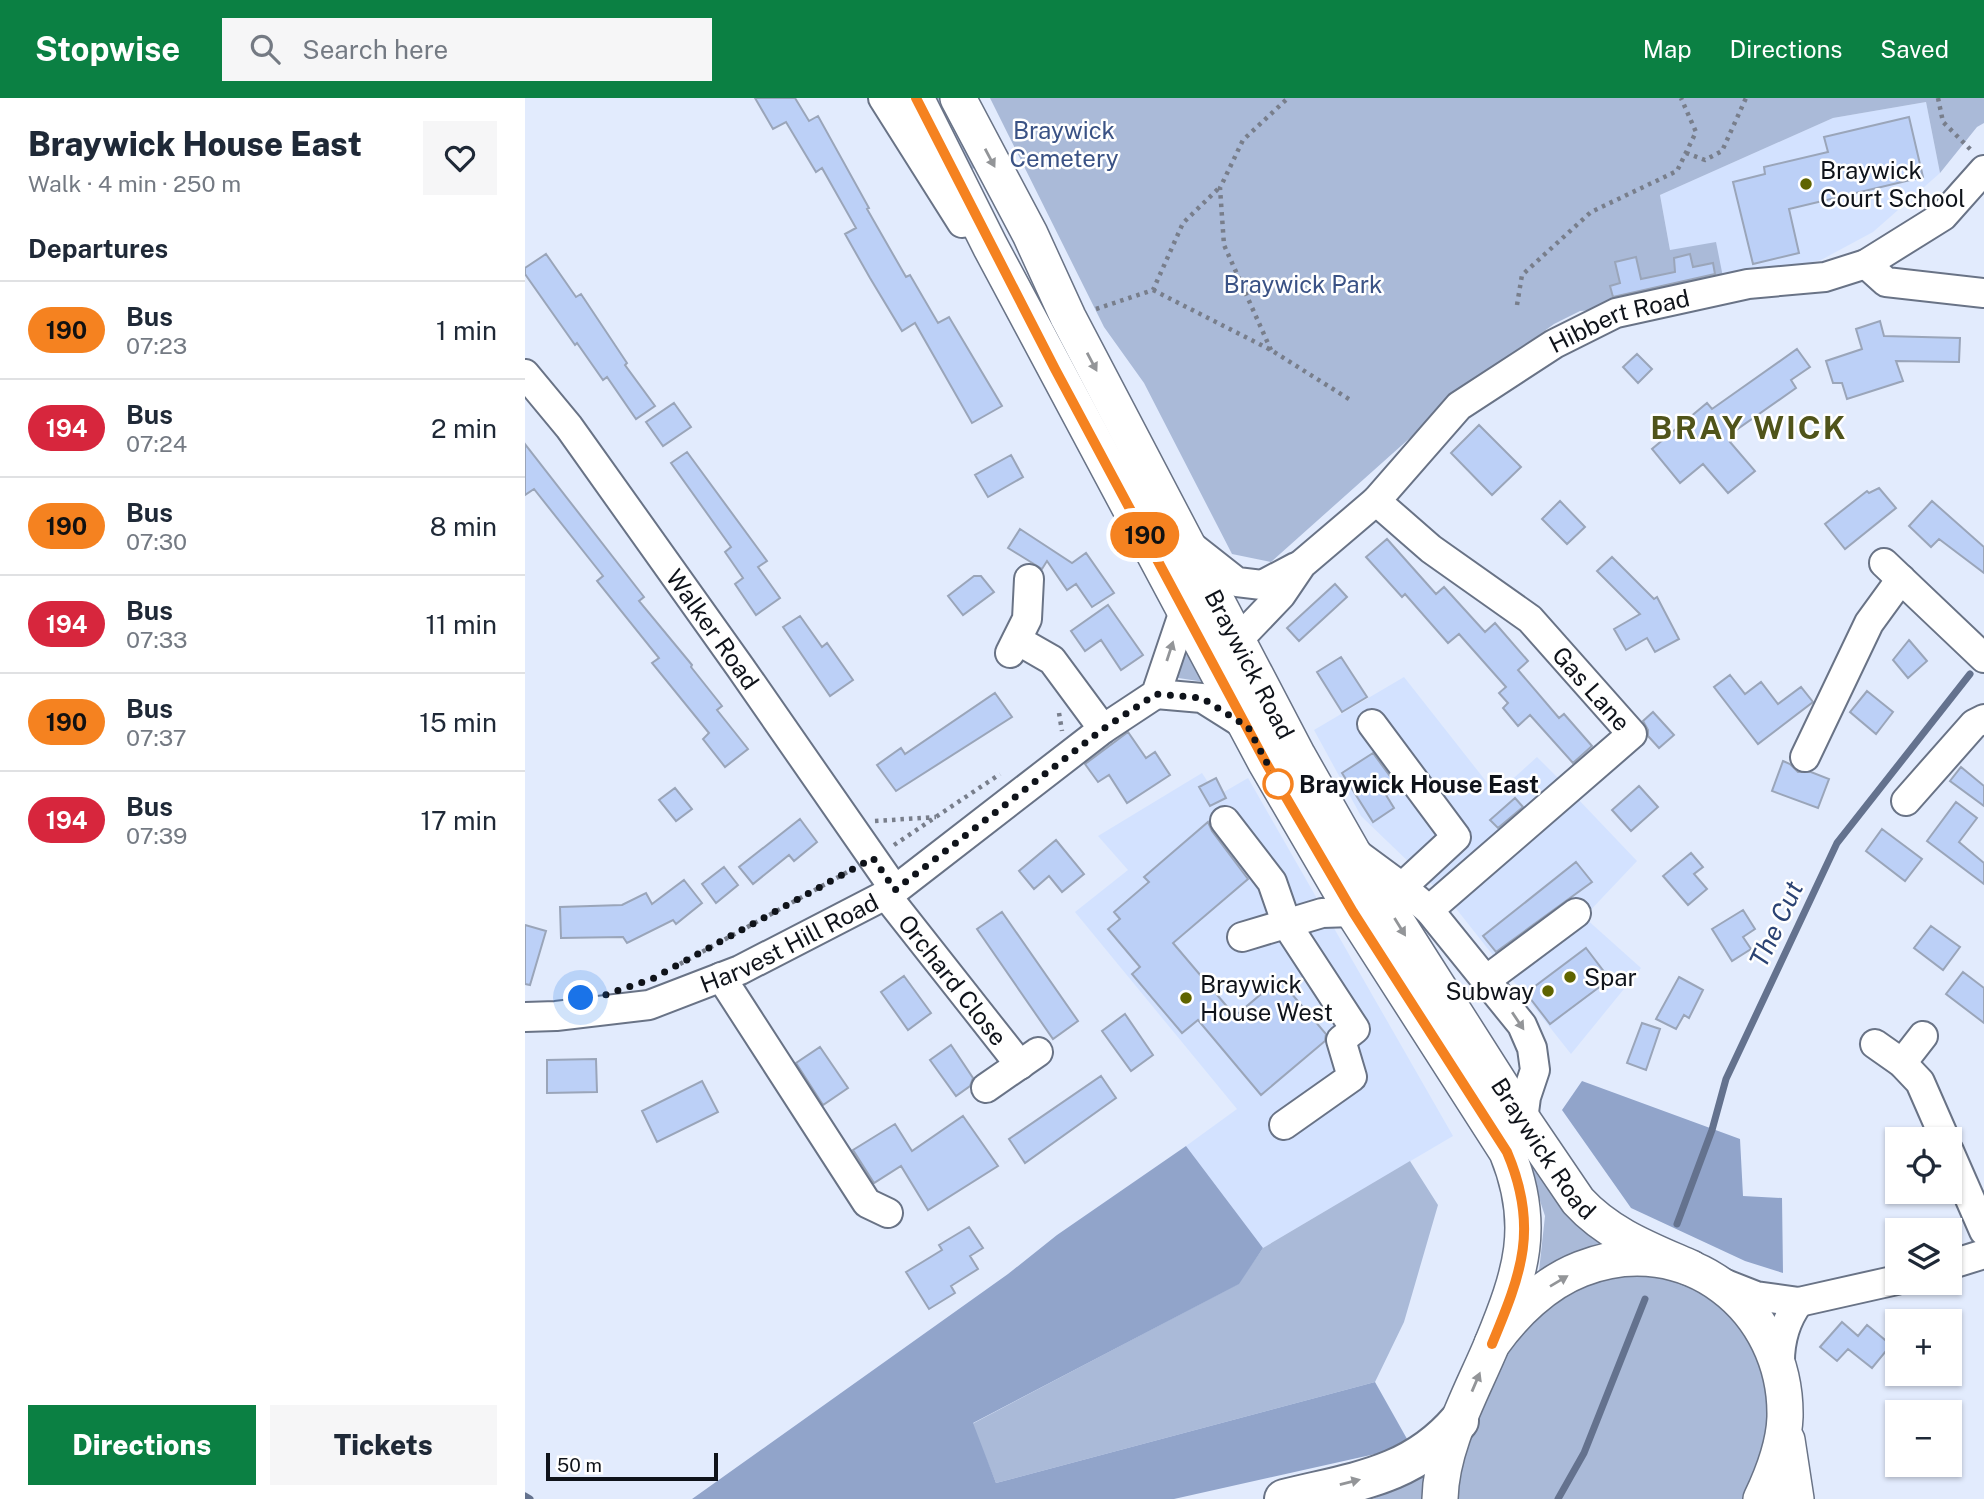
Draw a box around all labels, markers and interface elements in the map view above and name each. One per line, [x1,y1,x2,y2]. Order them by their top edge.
search box [222,18,712,81]
text: Stopwise [35,30,180,68]
icon: search [246,30,284,68]
text: Search here [302,34,448,65]
text: Map [1643,35,1692,63]
text: Directions [1730,35,1842,63]
text: Saved [1880,35,1949,63]
park label: Braywick Cemetery [1009,116,1119,172]
button: heart [423,121,497,195]
text: Braywick House East [28,125,362,163]
one-way arrow [984,148,996,168]
place label: Braywick Court School [1820,156,1966,212]
text: Walk · 4 min · 250 m [28,170,241,197]
marker: Braywick Court School [1798,176,1814,192]
text: Departures [28,233,168,264]
park label: Braywick Park [1223,270,1383,298]
street label: Hibbert Road [1544,283,1692,358]
text: Bus [126,301,173,332]
text: 1 min [436,315,497,346]
text: 190 [46,316,87,344]
text: 07:23 [126,332,187,359]
one-way arrow [1086,352,1097,372]
text: Bus [126,399,173,430]
district label: BRAY WICK [1650,409,1848,446]
text: 2 min [431,413,497,444]
text: 194 [46,414,87,442]
text: 07:24 [126,430,187,457]
text: Bus [126,497,173,528]
text: 8 min [430,511,497,542]
text: 190 [46,512,87,540]
line badge: 190 [1105,512,1185,558]
text: 190 [1124,521,1166,549]
text: 07:30 [126,528,187,555]
street label: Walker Road [661,564,765,695]
street label: Braywick Road [1199,585,1300,744]
text: Bus [126,595,173,626]
text: 11 min [425,609,497,640]
text: 194 [46,610,87,638]
text: 07:33 [126,626,187,653]
one-way arrow [1166,640,1176,661]
street label: Gas Lane [1547,641,1636,736]
text: Bus [126,693,173,724]
text: 15 min [419,707,497,738]
text: 190 [46,708,87,736]
text: 07:37 [126,724,187,751]
marker: Braywick House East [1263,769,1293,799]
place label: Braywick House East [1299,770,1539,798]
text: Bus [126,791,173,822]
text: 17 min [420,805,497,836]
text: 194 [46,806,87,834]
text: 07:39 [126,822,187,849]
water label: The Cut [1743,876,1809,972]
street label: Harvest Hill Road [696,887,883,998]
street label: Orchard Close [893,909,1013,1051]
one-way arrow [1394,917,1407,936]
place label: Spar [1584,963,1637,991]
marker: Spar [1562,969,1578,985]
place label: Braywick House West [1200,970,1333,1026]
place label: Subway [1446,977,1534,1005]
your location [563,980,598,1015]
marker: Subway [1540,983,1556,999]
marker: Braywick House West [1178,990,1194,1006]
one-way arrow [1512,1011,1525,1030]
street label: Braywick Road [1486,1073,1602,1225]
map controls [1885,1127,1962,1477]
button: locate [1885,1127,1962,1204]
button: layers [1885,1218,1962,1295]
one-way arrow [1550,1274,1569,1287]
button: + [1885,1309,1962,1386]
one-way arrow [1470,1372,1482,1392]
button: − [1885,1400,1962,1477]
button: Directions [28,1405,256,1485]
button: Tickets [270,1405,497,1485]
scale bar [546,1450,717,1482]
text: 50 m [557,1454,602,1476]
one-way arrow [1339,1477,1361,1488]

